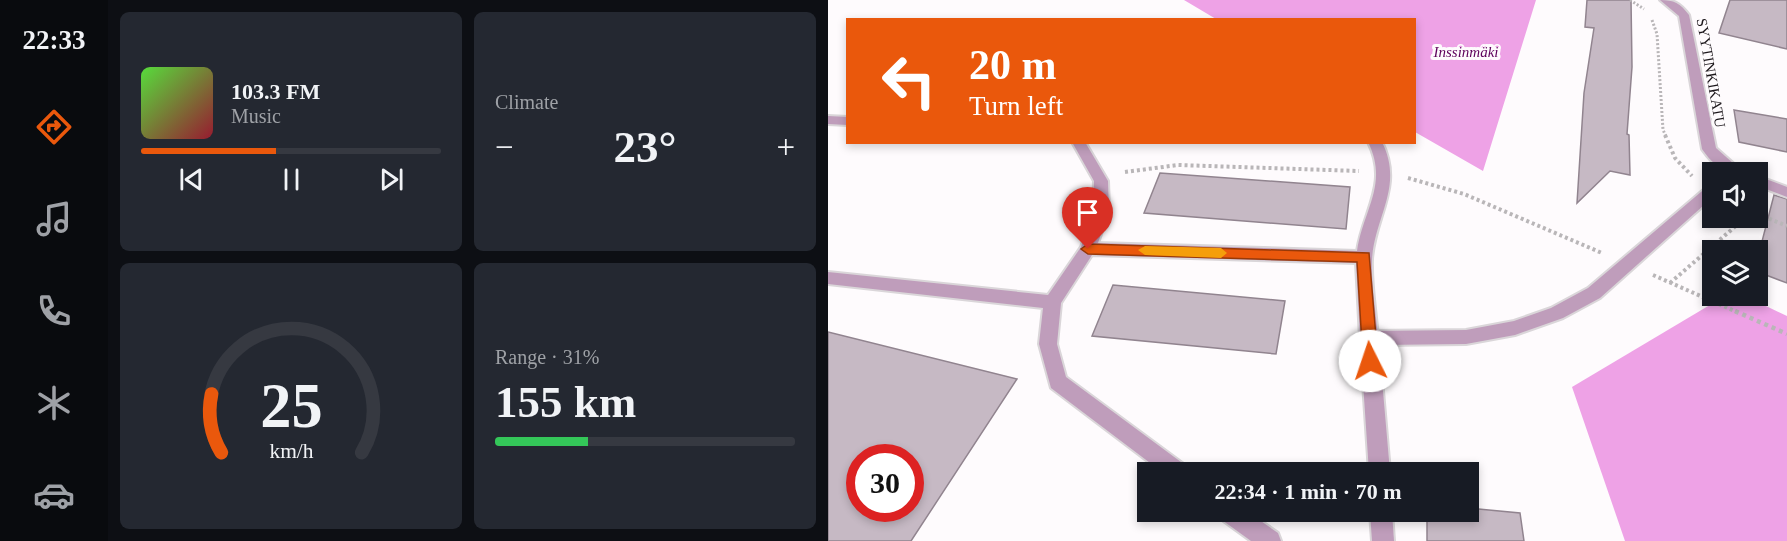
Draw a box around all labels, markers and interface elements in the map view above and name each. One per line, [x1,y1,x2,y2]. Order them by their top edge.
street label: SYYTINKIKATU [1693,17,1729,129]
text: 22:33 [23,25,86,55]
icon: left [870,42,948,120]
text: 20 m [969,42,1057,88]
park label: Inssinmäki [1433,44,1499,60]
text: 103.3 FM [231,79,320,104]
text: Climate [495,91,558,113]
text: Turn left [969,91,1063,121]
text: Music [231,105,281,127]
icon: directions [33,106,75,148]
text: 23° [614,122,677,172]
text: − [495,129,514,165]
text: + [776,129,795,165]
map controls [1702,162,1768,306]
button: sound [1702,162,1768,228]
icon: previous [175,163,208,196]
icon: pause [275,163,308,196]
icon: next [375,163,408,196]
pin [1062,187,1113,249]
icon: arrive [1071,196,1104,229]
icon: music [33,198,75,240]
button: layers [1702,240,1768,306]
icon: phone [33,290,75,332]
position arrow [1338,329,1402,393]
text: Range · 31% [495,346,599,368]
text: 25 [260,371,322,440]
text: 155 km [495,377,636,427]
icon: climate [33,382,75,424]
text: km/h [269,439,313,463]
speed limit sign: 30 [846,444,924,522]
icon: car [33,474,75,516]
text: 22:34 · 1 min · 70 m [1215,479,1402,504]

